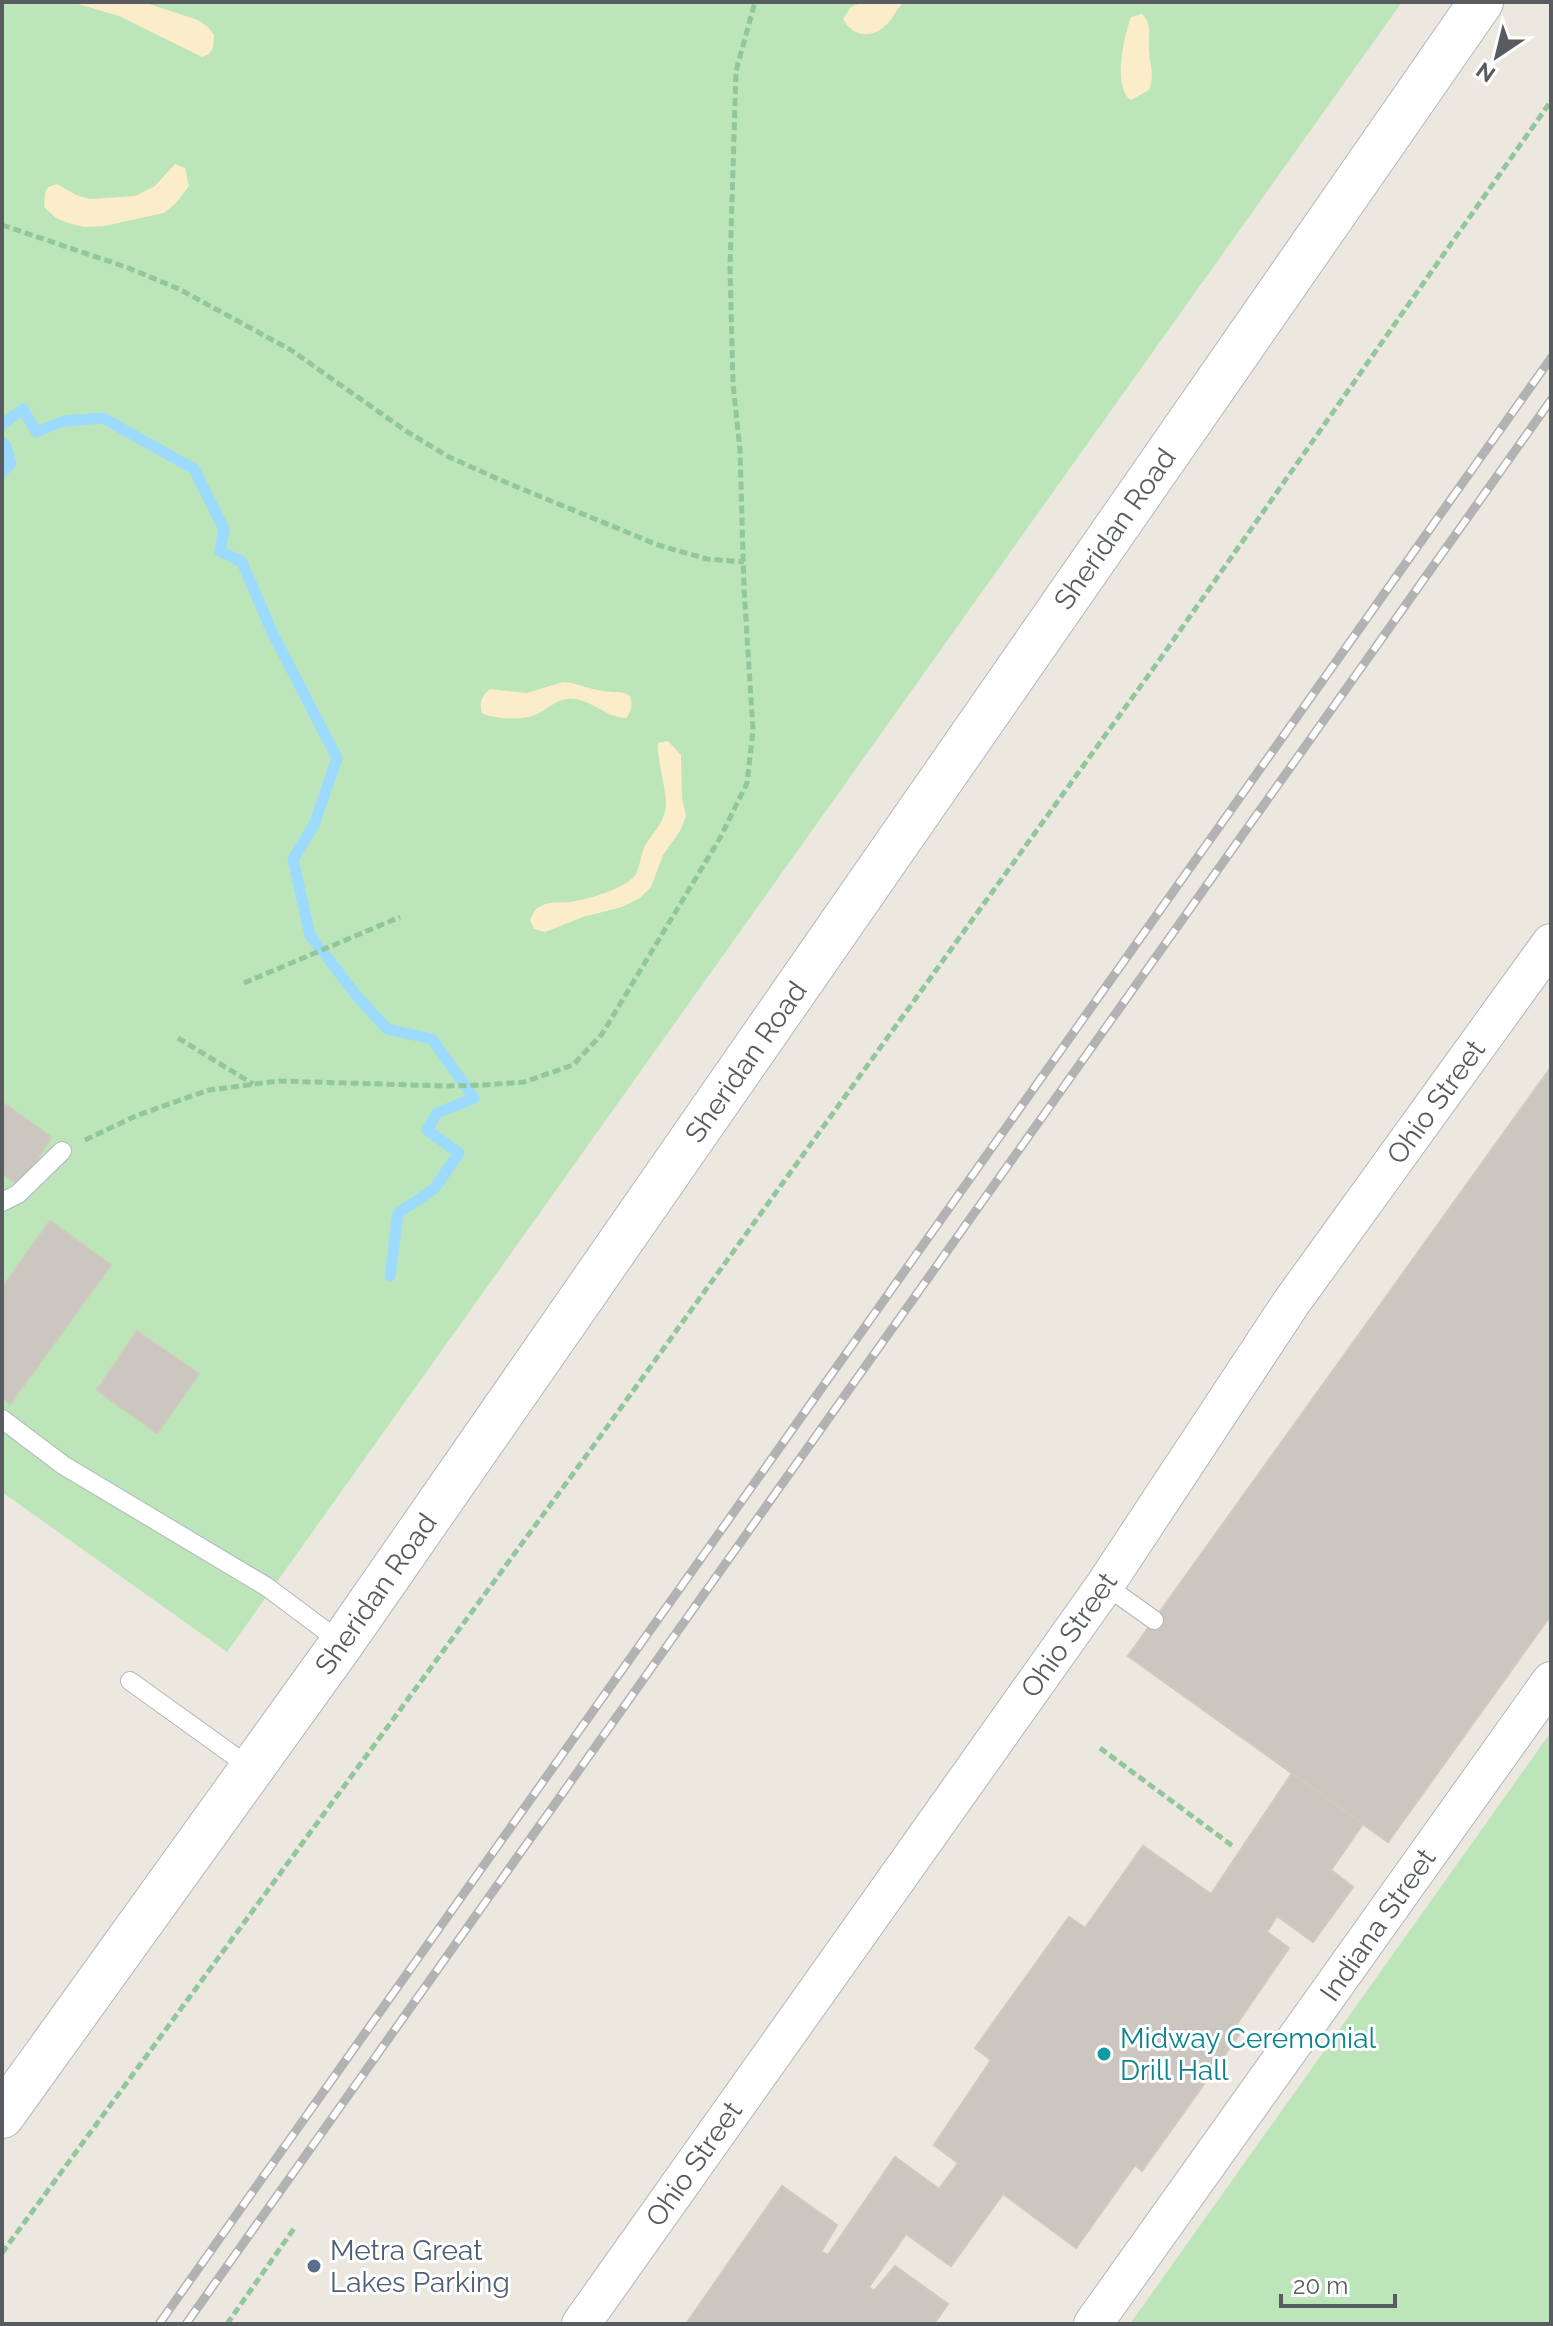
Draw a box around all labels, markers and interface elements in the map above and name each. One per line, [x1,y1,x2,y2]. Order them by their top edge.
north arrow [1457,16,1537,96]
text: N [1471,57,1500,88]
street label: Sheridan Road [1047,442,1183,616]
street label: Sheridan Road [678,975,814,1149]
street label: Ohio Street [1380,1033,1492,1170]
street label: Sheridan Road [308,1507,444,1681]
street label: Ohio Street [1014,1566,1124,1704]
street label: Indiana Street [1313,1842,1443,2008]
place label: Midway Ceremonial Drill Hall [1120,2022,1376,2087]
marker: Midway Ceremonial Drill Hall [1095,2045,1113,2063]
street label: Ohio Street [639,2095,749,2233]
place label: Metra Great Lakes Parking [330,2234,510,2299]
marker: Metra Great Lakes Parking [305,2257,323,2275]
scale bar [1281,2258,1395,2308]
text: 20 m [1293,2271,1348,2300]

